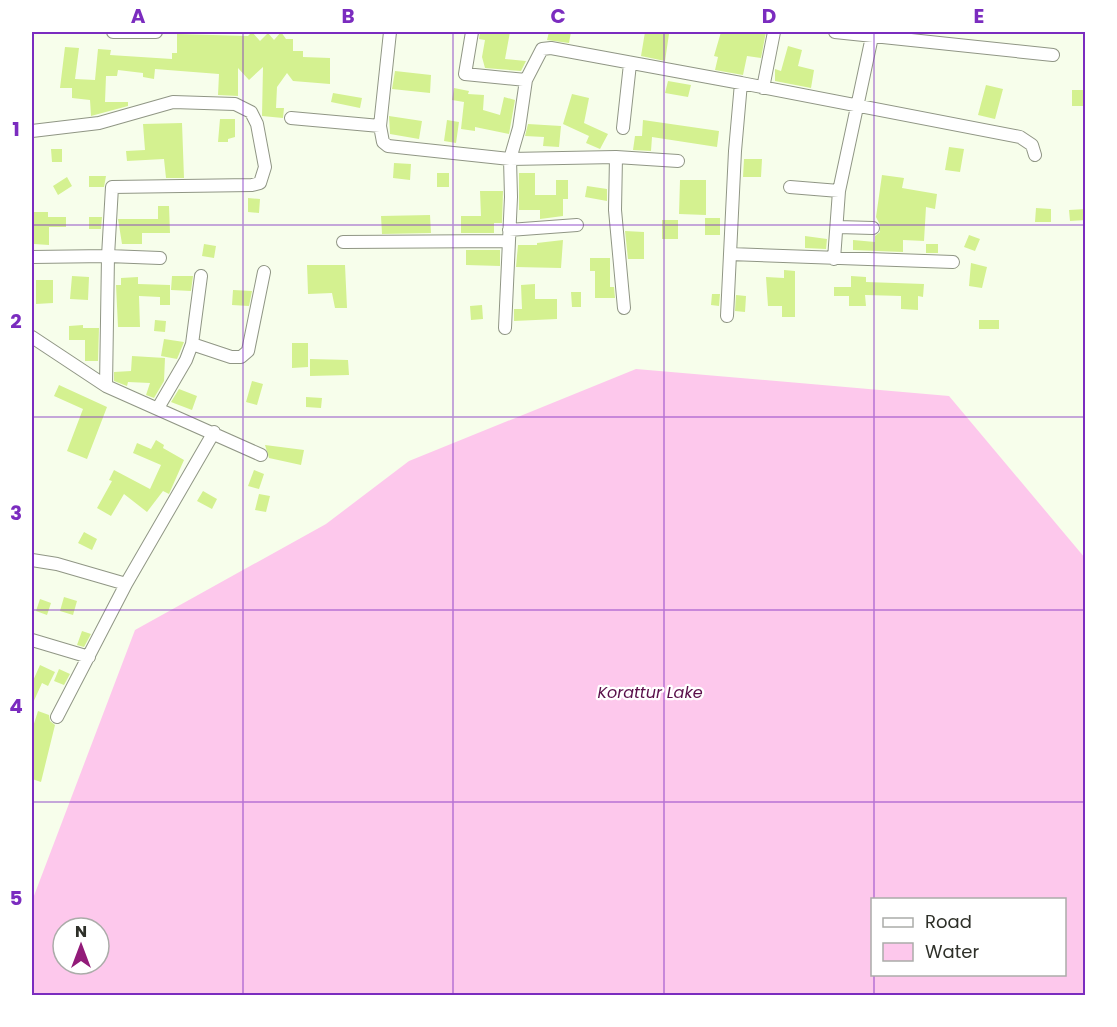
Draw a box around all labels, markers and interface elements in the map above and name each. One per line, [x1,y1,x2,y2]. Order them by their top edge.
text: A [131,2,146,30]
text: B [341,2,355,30]
text: C [550,2,566,30]
text: D [762,2,776,30]
text: E [974,2,984,30]
text: 1 [12,115,20,143]
text: 2 [10,307,22,335]
text: 3 [10,499,22,527]
water label: Korattur Lake [597,681,703,704]
text: 4 [9,692,23,720]
text: 5 [10,884,23,912]
legend [871,898,1066,976]
text: Road [925,909,972,934]
north arrow [51,916,111,976]
text: N [75,920,87,943]
text: Water [925,939,979,964]

